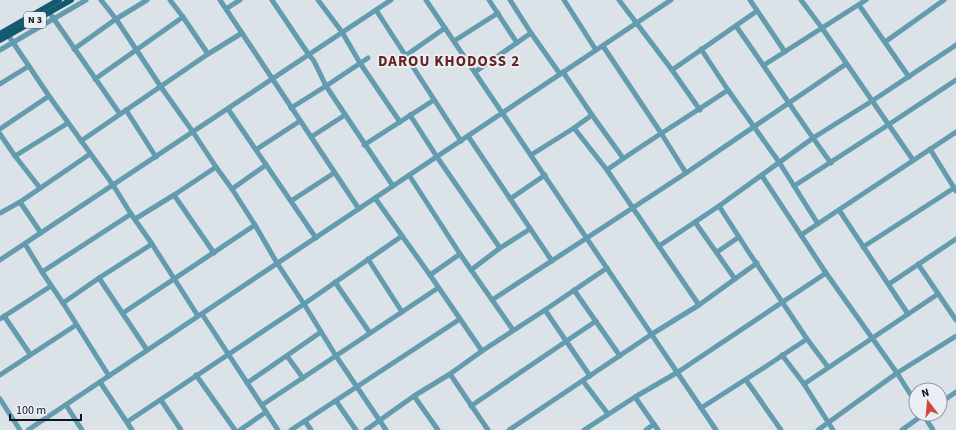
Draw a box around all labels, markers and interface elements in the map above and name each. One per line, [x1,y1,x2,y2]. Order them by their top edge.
road number: N 3 [24,12,46,28]
district label: DAROU KHODOSS 2 [378,51,520,72]
north arrow [908,382,948,422]
text: N [920,385,931,401]
scale bar [10,396,81,422]
text: 100 m [16,402,46,419]

